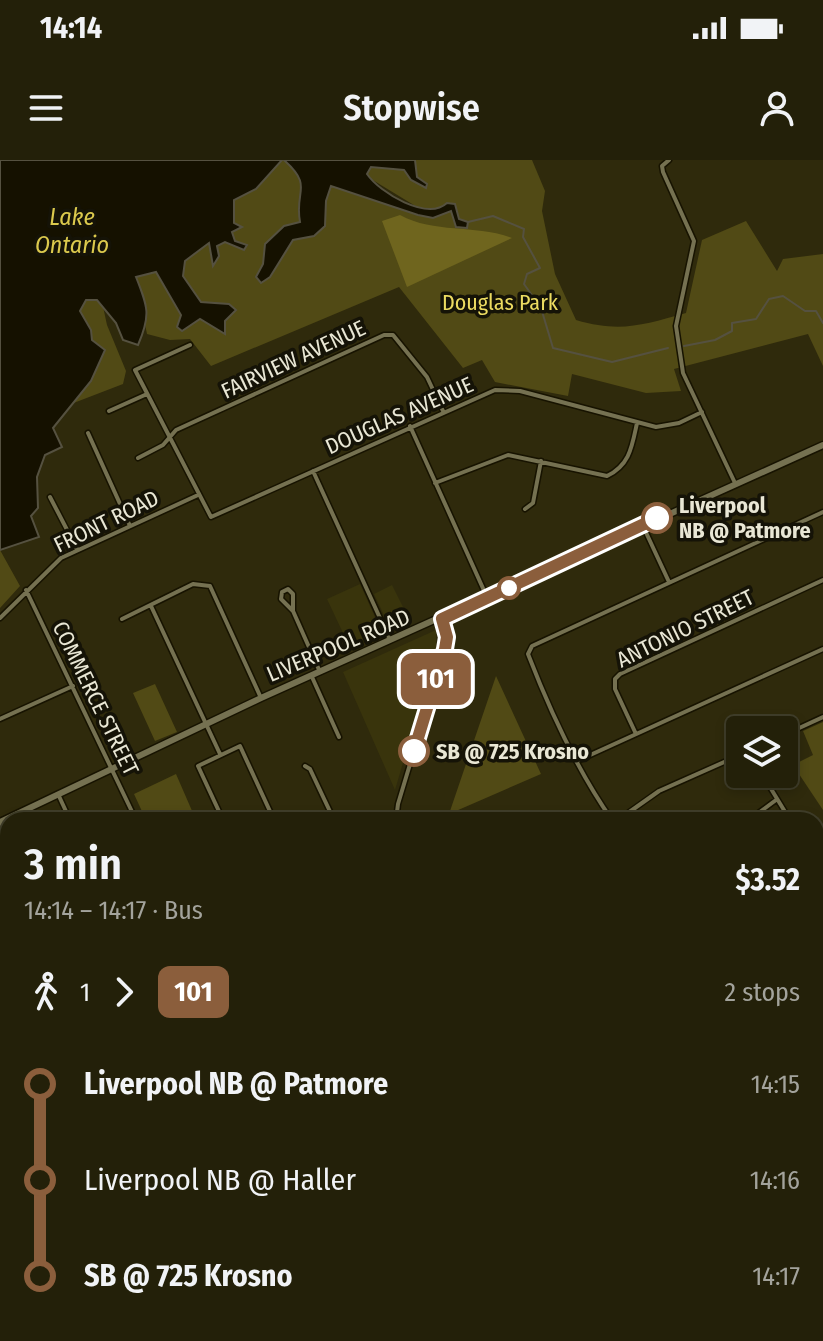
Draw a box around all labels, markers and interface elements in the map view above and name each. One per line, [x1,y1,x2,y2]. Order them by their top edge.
text: 14:14 [40,10,102,46]
icon: menu [24,86,68,130]
text: Stopwise [343,86,480,130]
icon: person [755,86,799,130]
water label: Lake Ontario [35,203,109,259]
park label: Douglas Park [442,289,559,316]
street label: FAIRVIEW AVENUE [217,314,370,405]
street label: DOUGLAS AVENUE [321,371,477,460]
street label: FRONT ROAD [49,484,163,559]
place label: Liverpool NB @ Patmore [679,492,811,544]
marker: Liverpool NB @ Patmore [642,503,672,533]
unlabelled marker [498,577,520,599]
street label: ANTONIO STREET [612,583,759,673]
street label: LIVERPOOL ROAD [263,603,414,688]
street label: COMMERCE STREET [47,617,145,780]
line badge: 101 [390,653,482,705]
text: 101 [417,662,455,695]
map controls [726,716,798,788]
button: layers [726,716,798,788]
marker: SB @ 725 Krosno [399,736,429,766]
place label: SB @ 725 Krosno [436,738,589,765]
text: 3 min [24,838,122,891]
text: $3.52 [735,862,800,898]
text: 14:14 – 14:17 · Bus [24,895,203,926]
icon: walk [24,970,68,1014]
icon: forward [102,970,146,1014]
text: 101 [174,975,213,1008]
text: 1 [80,977,90,1008]
text: 2 stops [725,977,800,1008]
text: Liverpool NB @ Patmore [84,1066,388,1102]
text: 14:15 [751,1069,800,1100]
text: Liverpool NB @ Haller [84,1162,356,1198]
text: 14:16 [750,1165,800,1196]
text: SB @ 725 Krosno [84,1258,293,1294]
text: 14:17 [752,1261,800,1292]

